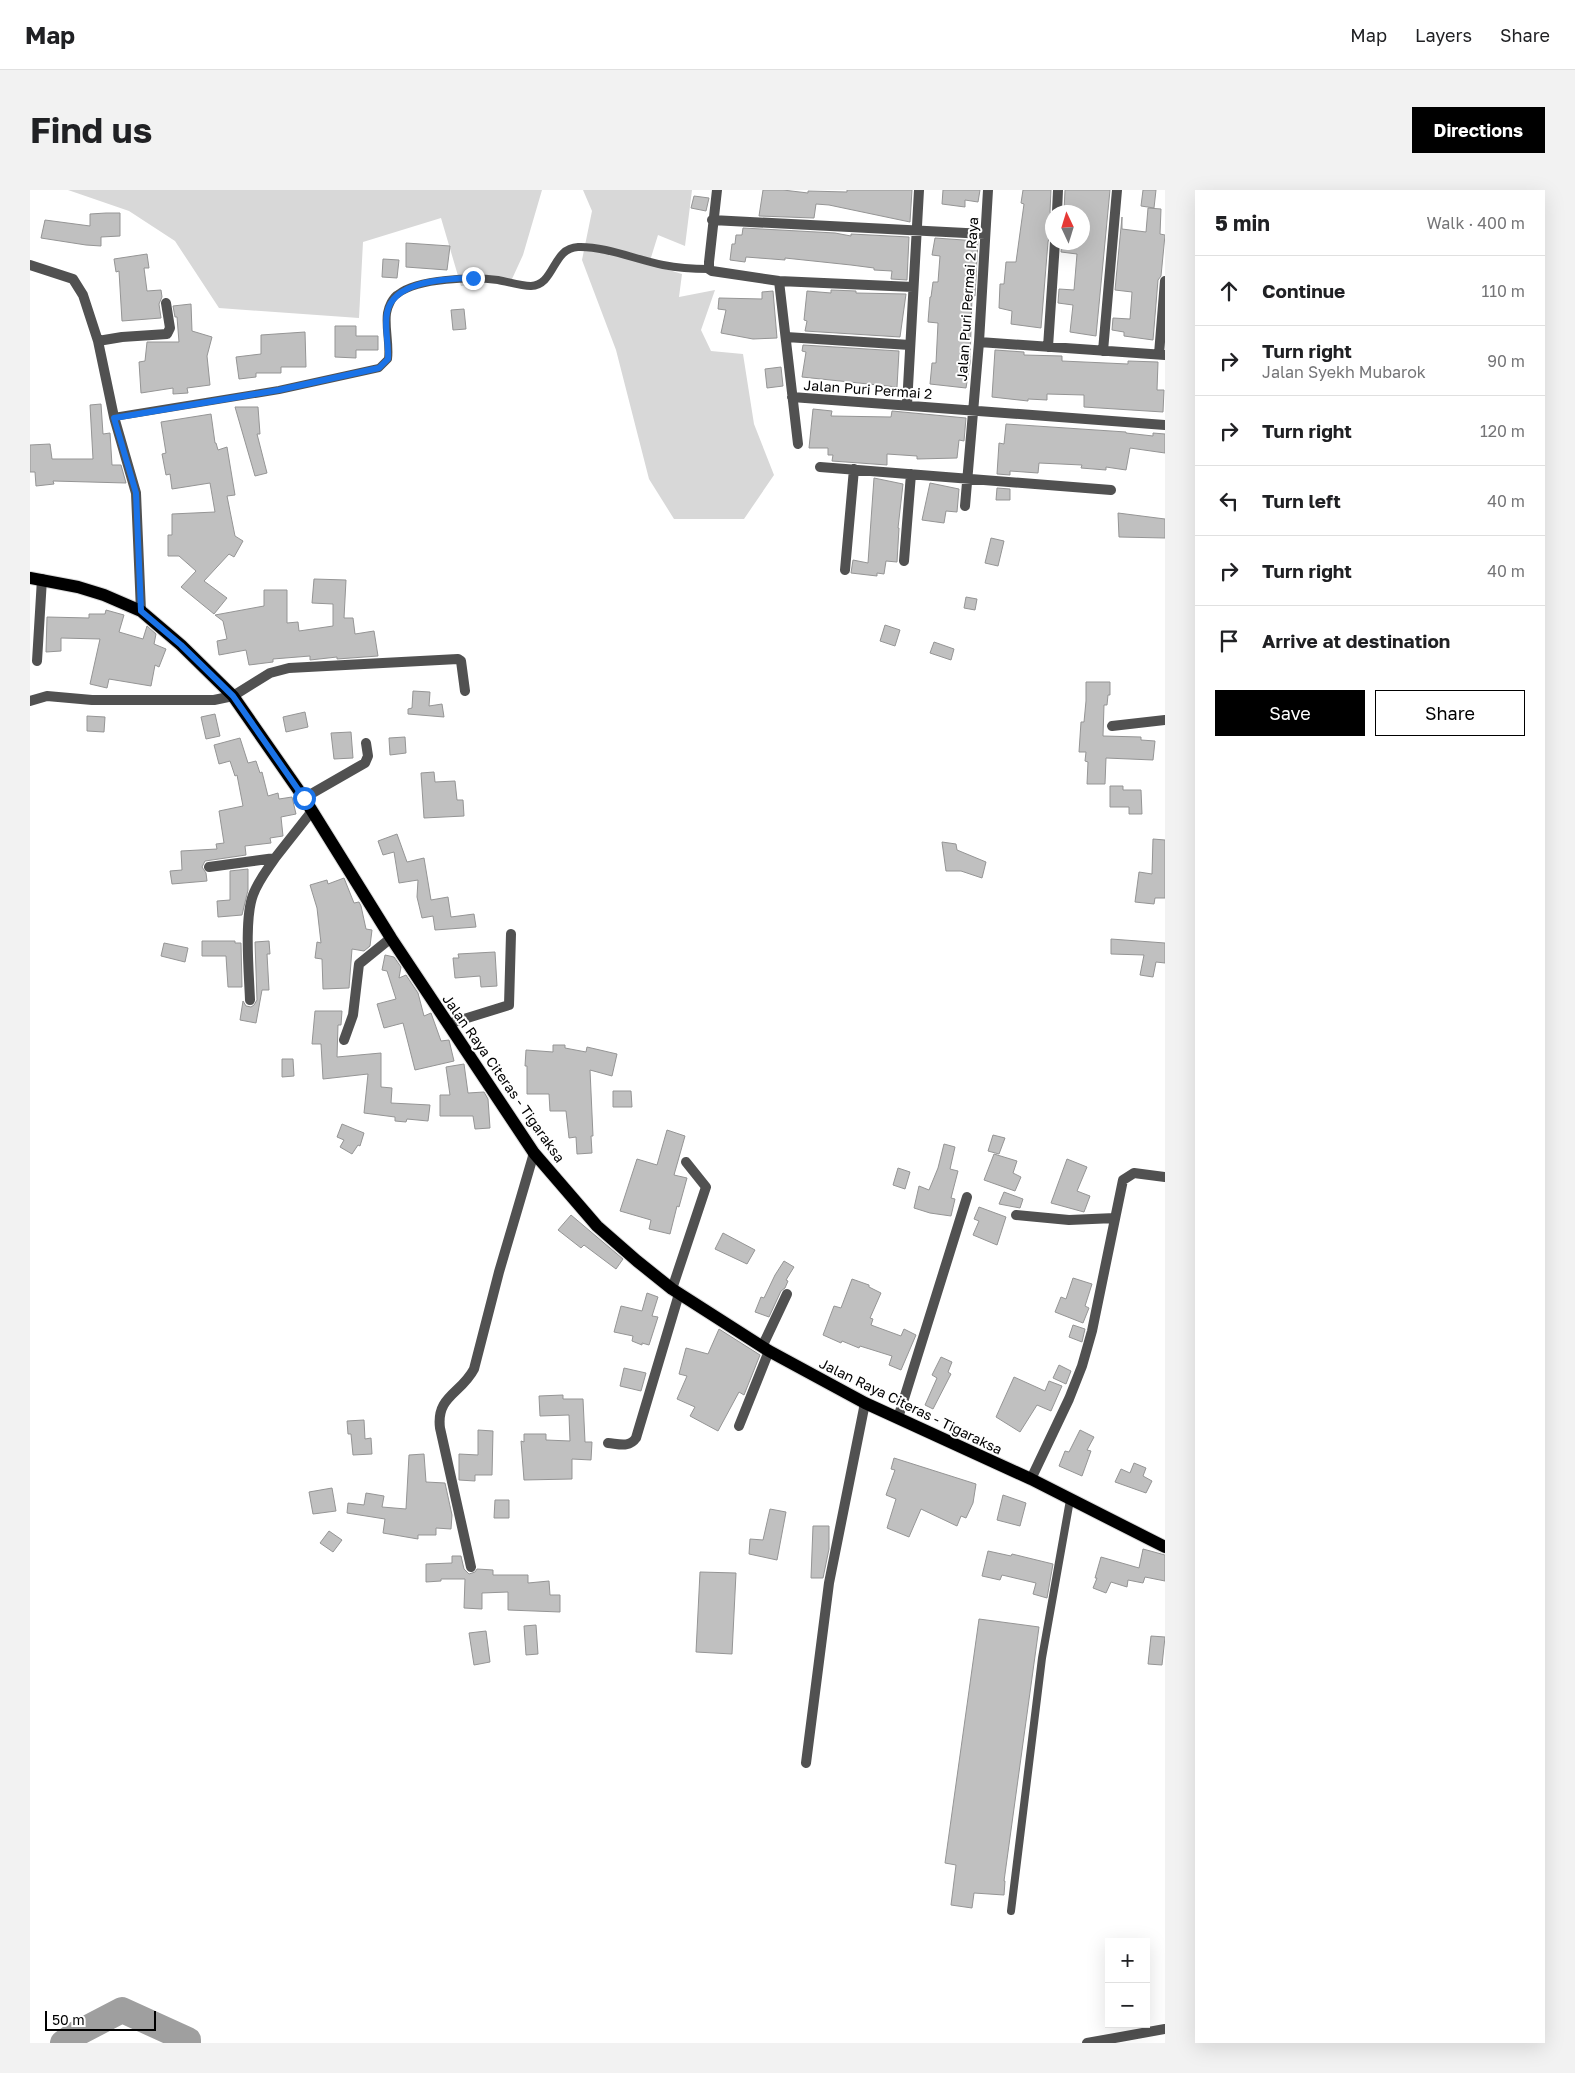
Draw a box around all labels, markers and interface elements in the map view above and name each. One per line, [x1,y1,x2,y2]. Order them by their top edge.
text: Map [25,20,75,49]
text: Map [1350,24,1387,46]
text: Layers [1415,24,1472,46]
text: Share [1500,24,1550,46]
button: Directions [1412,107,1545,153]
text: Find us [30,109,152,151]
north arrow [1045,205,1090,250]
text: 5 min [1215,210,1270,236]
text: Walk · 400 m [1427,213,1525,233]
street label: Jalan Puri Permai 2 Raya [953,216,981,382]
route end [462,267,485,290]
icon: ahead [1215,277,1243,305]
text: Continue [1262,279,1345,302]
text: 110 m [1481,281,1525,301]
text: Turn right [1262,339,1352,362]
icon: right [1215,347,1243,375]
text: 90 m [1487,351,1525,371]
text: Jalan Syekh Mubarok [1262,362,1426,382]
street label: Jalan Puri Permai 2 [803,376,933,402]
icon: right [1215,417,1243,445]
text: Turn right [1262,419,1352,442]
text: 120 m [1480,421,1525,441]
icon: left [1215,487,1243,515]
text: Turn left [1262,489,1341,512]
text: 40 m [1487,491,1525,511]
icon: right [1215,557,1243,585]
text: Turn right [1262,559,1352,582]
text: 40 m [1487,561,1525,581]
icon: arrive [1215,627,1243,655]
text: Arrive at destination [1262,629,1450,652]
button: Save [1215,690,1365,736]
button: Share [1375,690,1525,736]
route start [293,787,316,810]
street label: Jalan Raya Citeras - Tigaraksa [439,991,569,1165]
street label: Jalan Raya Citeras - Tigaraksa [817,1354,1005,1458]
map controls [1105,1938,1150,2028]
button: + [1105,1938,1150,1983]
button: − [1105,1983,1150,2028]
scale bar [45,2008,156,2031]
text: 50 m [52,2011,85,2028]

